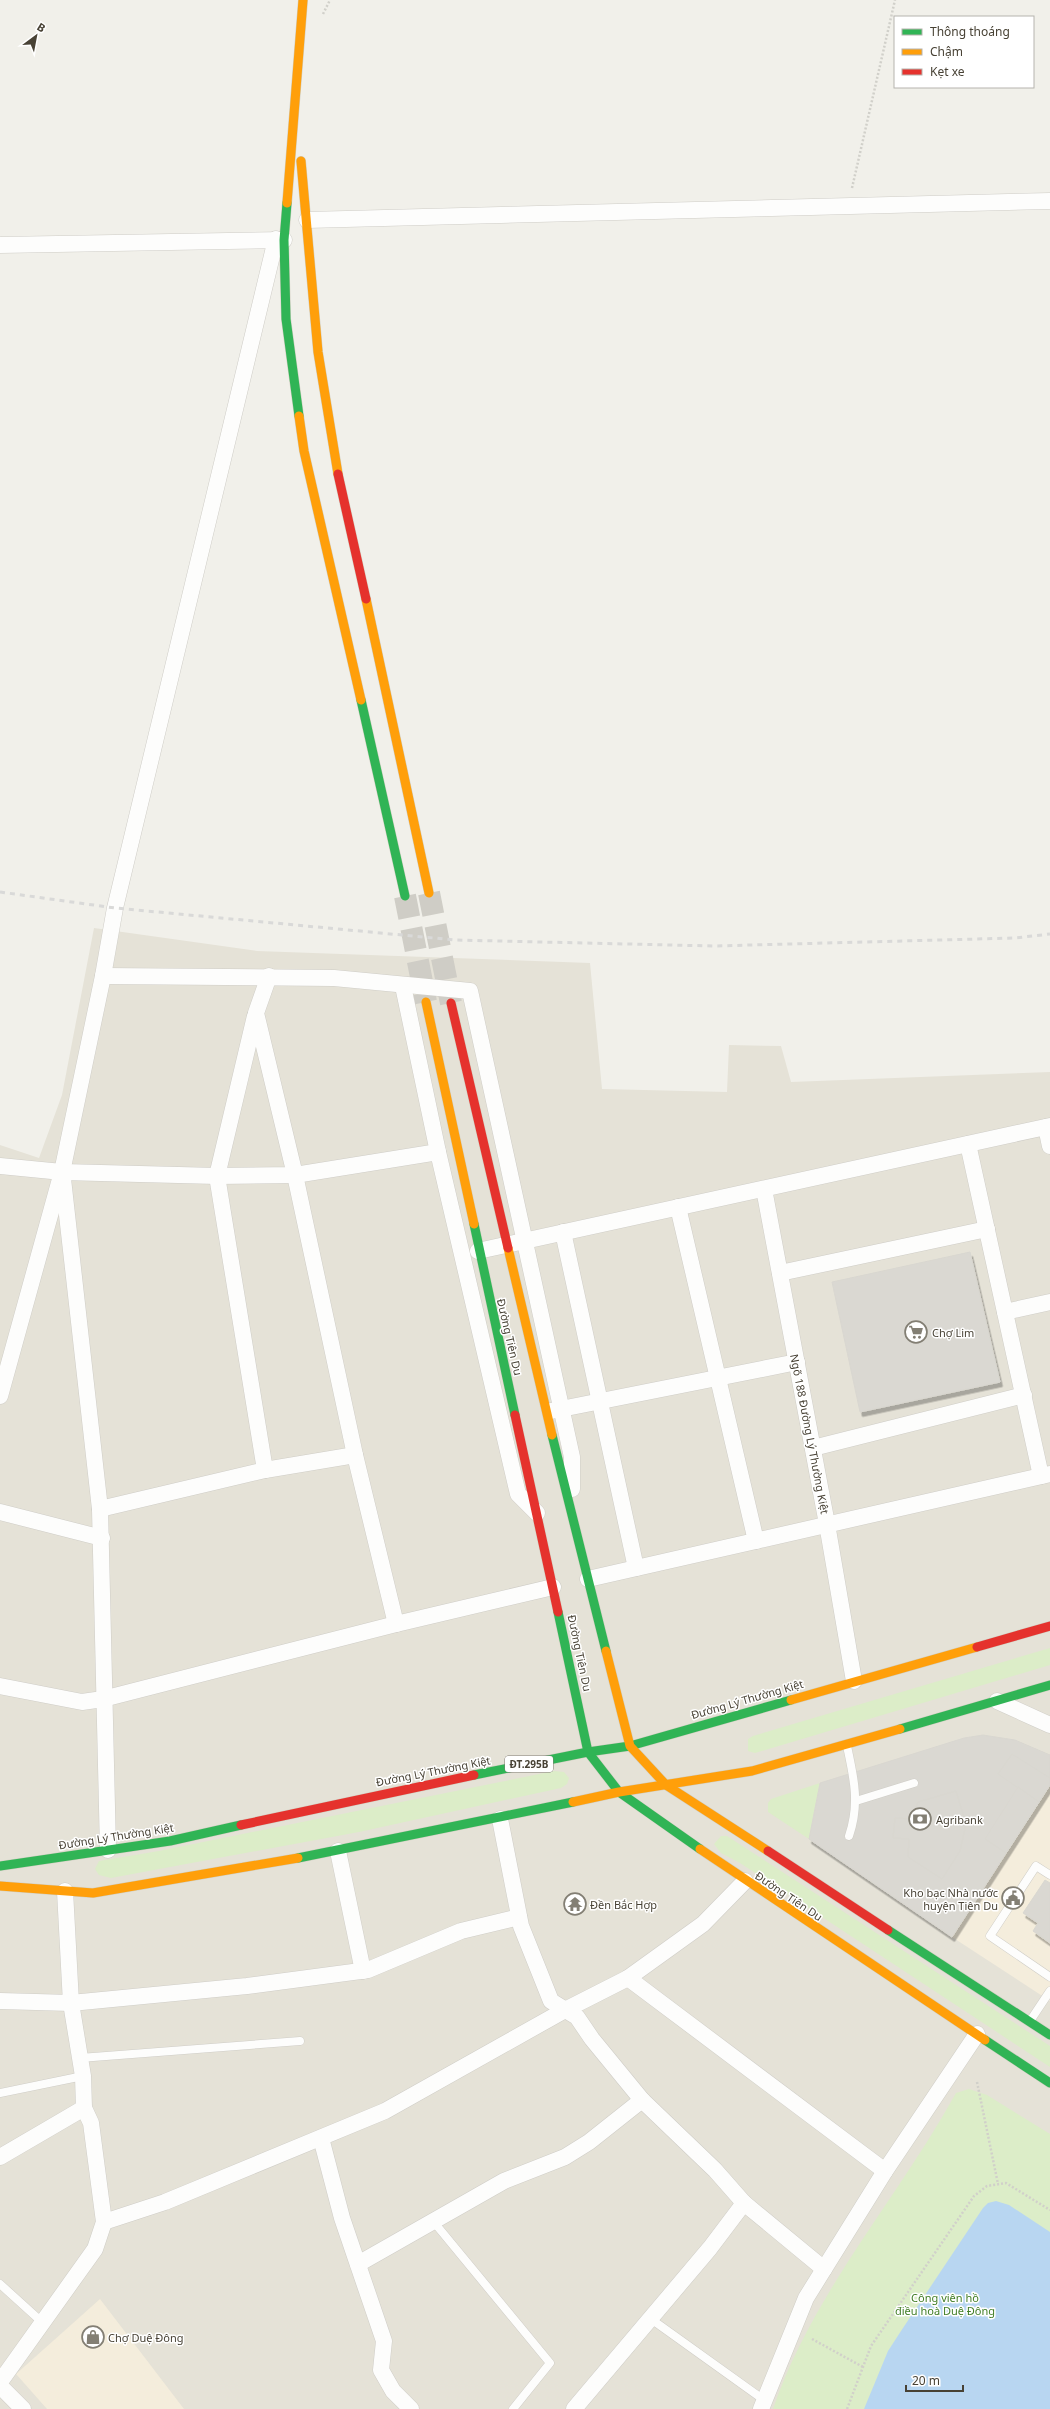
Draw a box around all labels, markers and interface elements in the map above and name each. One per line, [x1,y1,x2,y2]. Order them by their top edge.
north arrow [16,16,56,56]
legend [894,16,1034,88]
text: B [34,19,49,35]
text: Thông thoáng [930,23,1010,40]
text: Chậm [930,43,963,60]
text: Kẹt xe [930,63,965,80]
street label: Đường Tiên Du [494,1297,526,1377]
supermarket icon: Chợ Lim [903,1319,929,1345]
place label: Chợ Lim [932,1325,974,1340]
street label: Ngõ 188 Đường Lý Thường Kiệt [787,1353,833,1515]
street label: Đường Tiên Du [565,1613,595,1693]
street label: Đường Lý Thường Kiệt [689,1676,805,1722]
street label: Đường Lý Thường Kiệt [375,1753,491,1789]
road number: ĐT.295B [505,1756,553,1772]
bank icon: Agribank [907,1806,933,1832]
place label: Agribank [936,1812,983,1827]
street label: Đường Lý Thường Kiệt [57,1819,175,1852]
street label: Đường Tiên Du [752,1868,826,1924]
place label: Kho bạc Nhà nước huyện Tiên Du [903,1885,998,1913]
public building icon: Kho bạc Nhà nước huyện Tiên Du [1000,1885,1026,1911]
temple icon: Đền Bắc Hợp [562,1891,588,1917]
place label: Đền Bắc Hợp [590,1897,657,1912]
park label: Công viên hồ điều hoà Duệ Đông [895,2290,995,2318]
shop icon: Chợ Duệ Đông [80,2324,106,2350]
place label: Chợ Duệ Đông [108,2330,184,2345]
scale bar [906,2367,963,2393]
text: 20 m [912,2372,940,2389]

